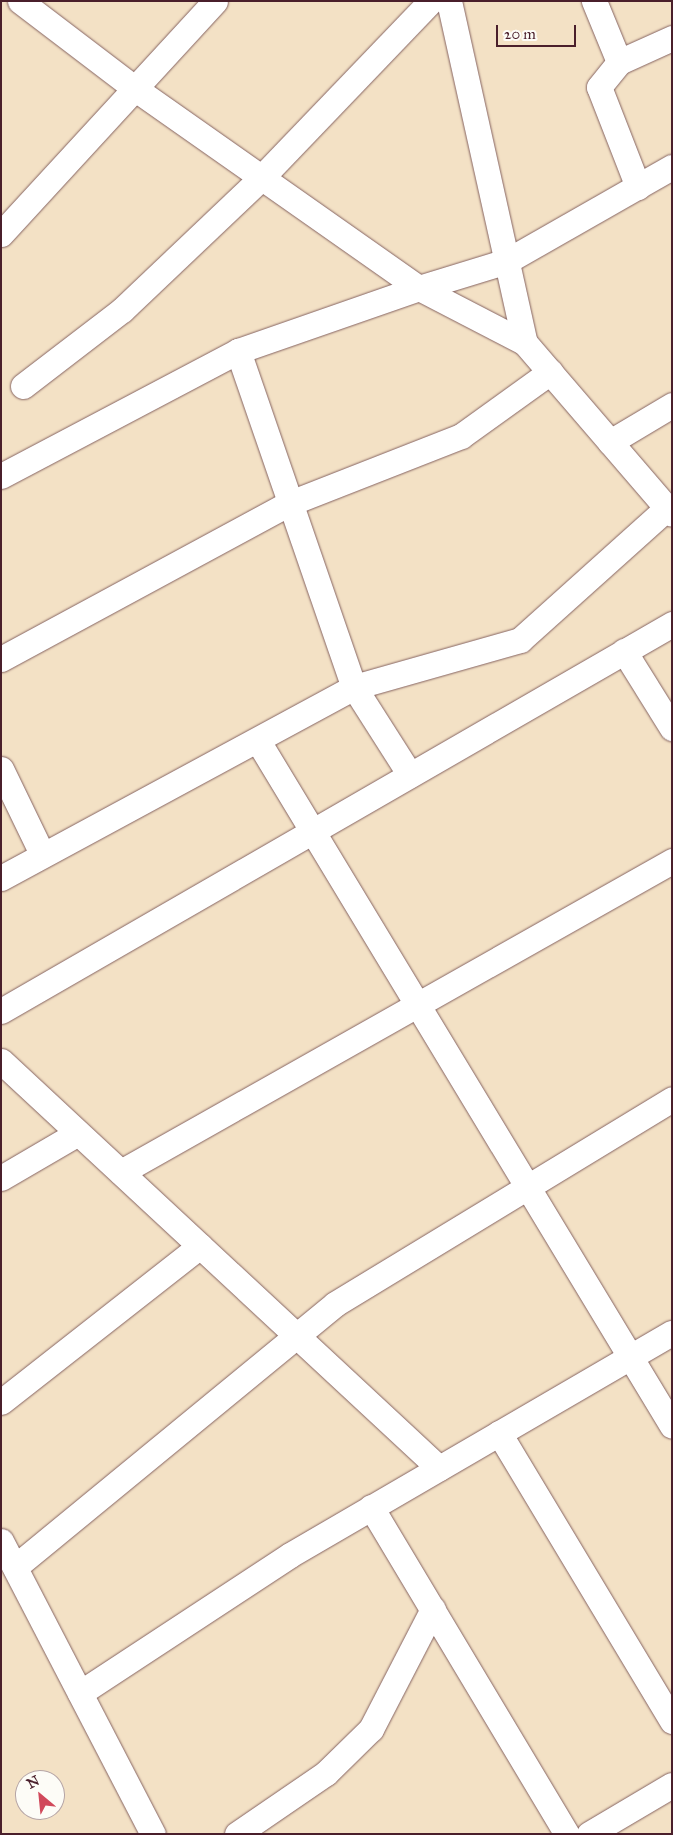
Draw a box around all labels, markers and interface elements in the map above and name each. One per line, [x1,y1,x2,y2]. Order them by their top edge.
scale bar [498,15,578,47]
text: 20 m [504,25,536,43]
north arrow [15,1770,65,1820]
text: N [24,1772,42,1792]

